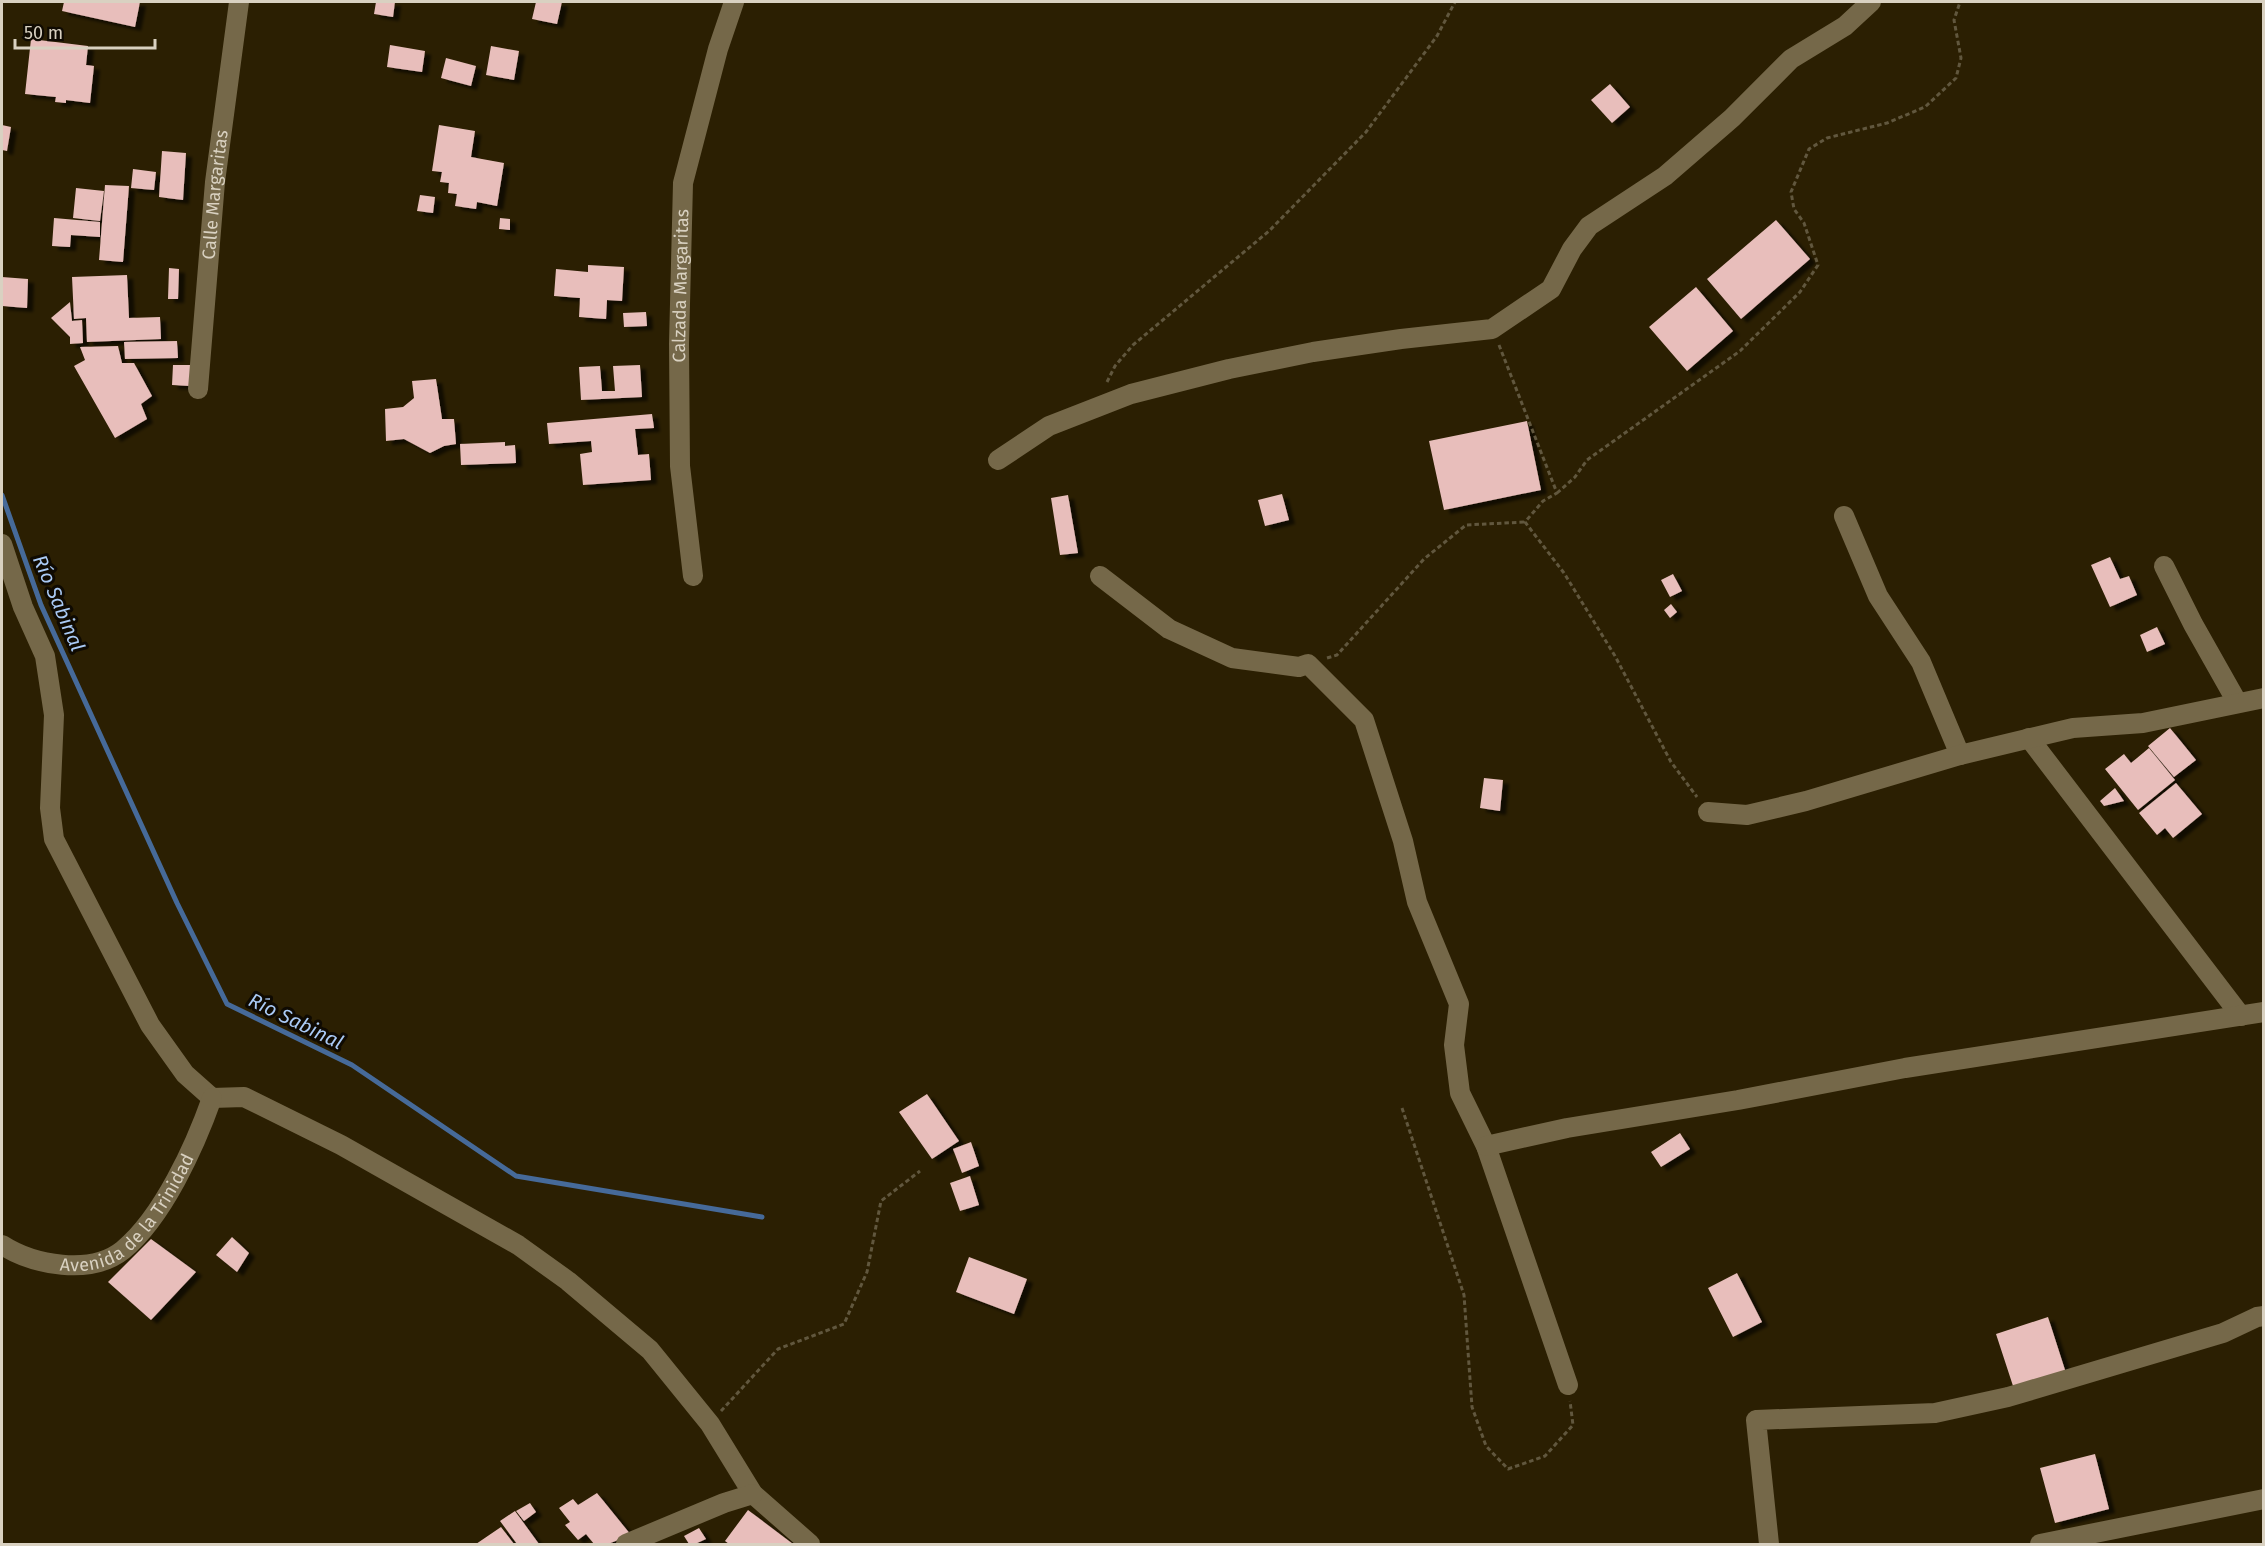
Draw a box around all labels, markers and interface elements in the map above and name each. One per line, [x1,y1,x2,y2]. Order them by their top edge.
scale bar [15,12,154,50]
text: 50 m [24,22,63,44]
street label: Calle Margaritas [198,129,233,261]
street label: Calzada Margaritas [668,209,693,363]
water label: Río Sabinal [28,551,90,655]
water label: Río Sabinal [245,988,347,1054]
street label: Avenida de la Trinidad [59,1150,199,1276]

